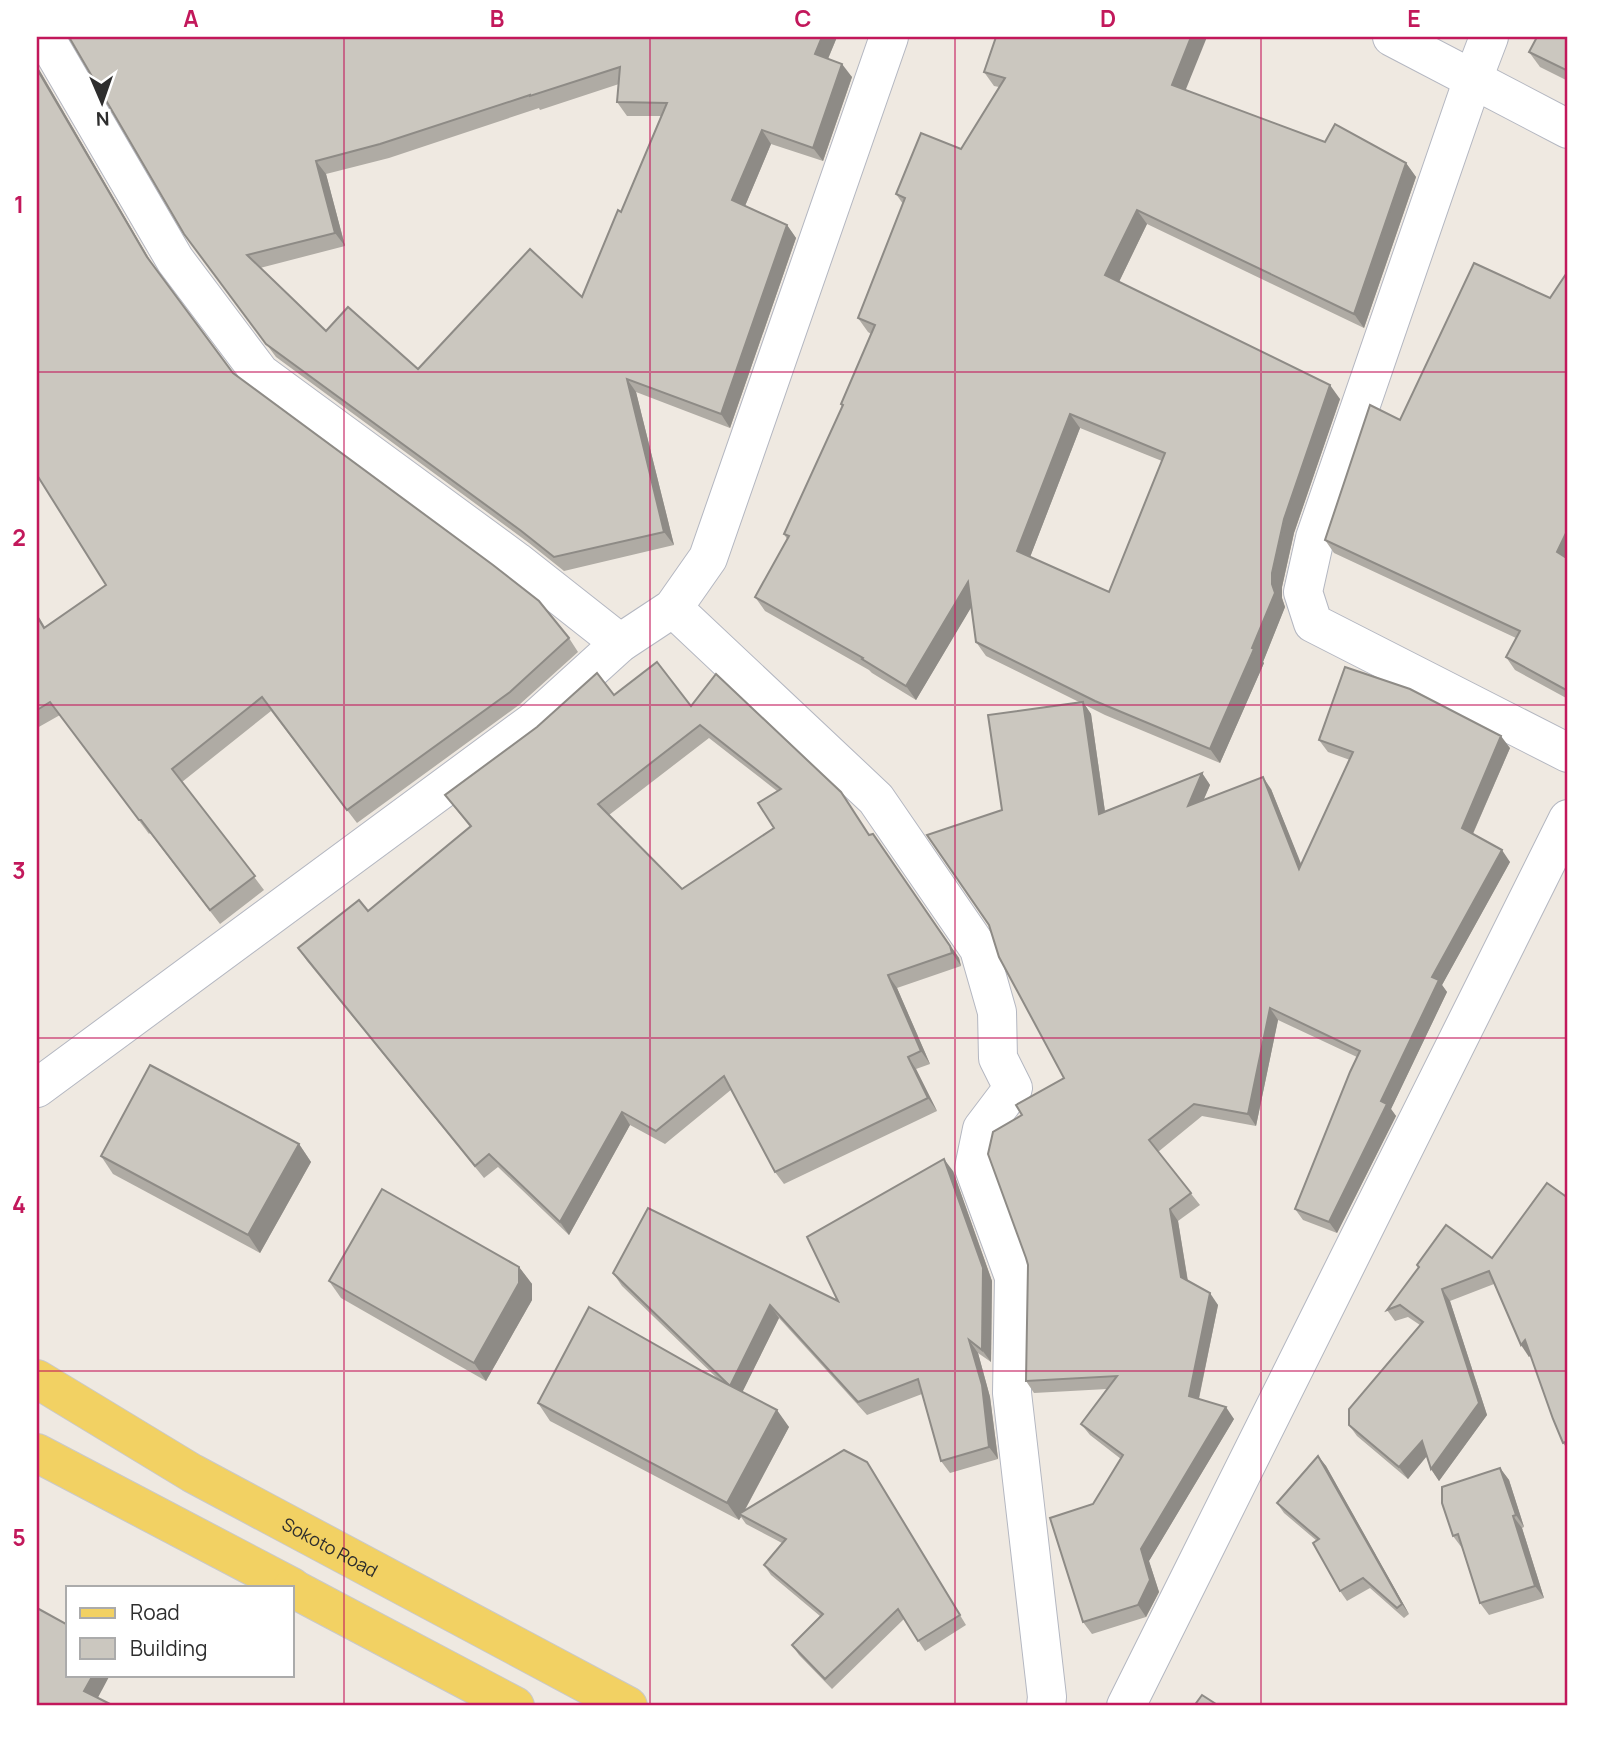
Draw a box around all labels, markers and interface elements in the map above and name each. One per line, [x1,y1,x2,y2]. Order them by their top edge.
text: A [183,2,199,34]
text: B [490,2,504,34]
text: C [795,2,812,34]
text: D [1100,2,1116,34]
text: E [1407,2,1421,34]
north arrow [66,66,136,136]
text: N [95,106,110,132]
text: 1 [14,188,24,220]
text: 2 [12,521,26,553]
text: 3 [12,854,26,886]
text: 4 [12,1188,26,1220]
street label: Sokoto Road [278,1512,382,1582]
text: 5 [12,1521,26,1553]
legend [66,1586,294,1676]
text: Road [130,1598,180,1626]
text: Building [130,1634,207,1662]

